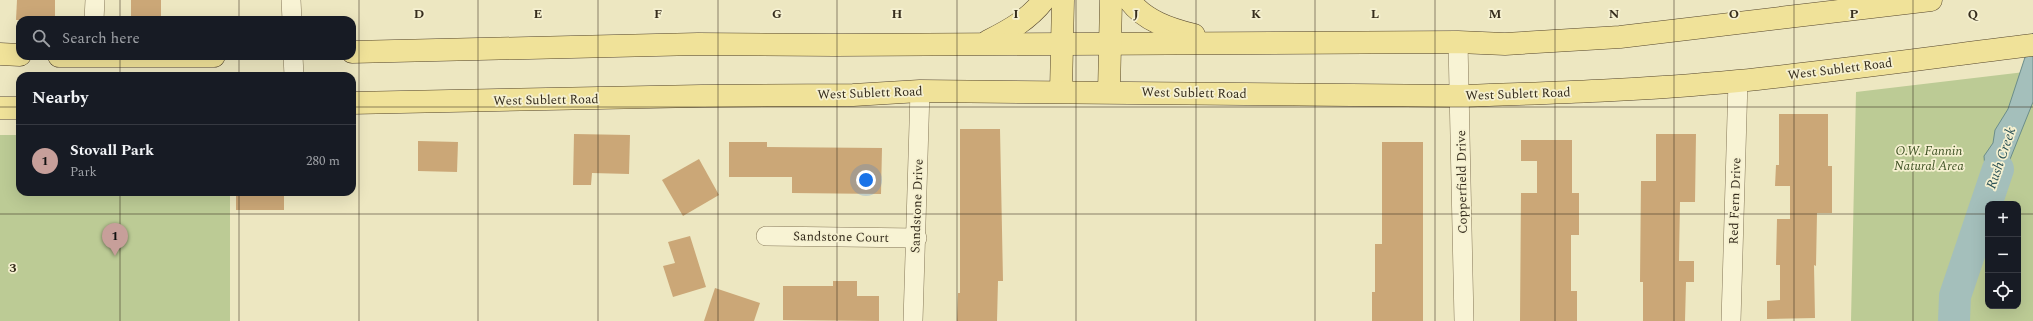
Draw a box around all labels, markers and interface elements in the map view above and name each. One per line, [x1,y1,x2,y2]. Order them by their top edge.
text: D [414,4,424,24]
text: E [534,4,543,24]
text: F [654,4,662,24]
text: G [772,4,782,24]
text: H [892,4,903,24]
text: I [1013,4,1019,24]
text: J [1133,4,1139,24]
text: K [1251,4,1261,24]
text: L [1371,4,1379,24]
text: M [1489,4,1502,24]
text: N [1609,4,1620,24]
text: O [1729,4,1739,24]
text: P [1850,4,1859,24]
text: Q [1968,4,1979,24]
search box [16,16,356,60]
icon: search [30,27,52,49]
text: Search here [62,27,140,50]
street label: West Sublett Road [1786,53,1894,85]
street label: West Sublett Road [817,81,923,105]
street label: West Sublett Road [1141,82,1247,104]
street label: West Sublett Road [1465,82,1571,106]
text: Nearby [32,85,88,111]
street label: West Sublett Road [493,89,599,111]
water label: Rush Creek [1981,124,2022,192]
street label: Copperfield Drive [1451,130,1473,234]
text: Stovall Park [70,139,154,162]
park label: O.W. Fannin Natural Area [1894,141,1964,176]
text: 1 [41,151,49,171]
text: 280 m [306,151,340,171]
street label: Red Fern Drive [1723,157,1747,245]
street label: Sandstone Drive [905,158,929,254]
text: Park [70,162,97,182]
your location [856,170,876,190]
map controls [1985,201,2021,309]
button: + [1985,201,2021,237]
pin: 1 [102,223,128,256]
street label: Sandstone Court [793,226,890,248]
button: − [1985,237,2021,273]
text: 3 [9,258,17,278]
button: locate [1985,273,2021,309]

